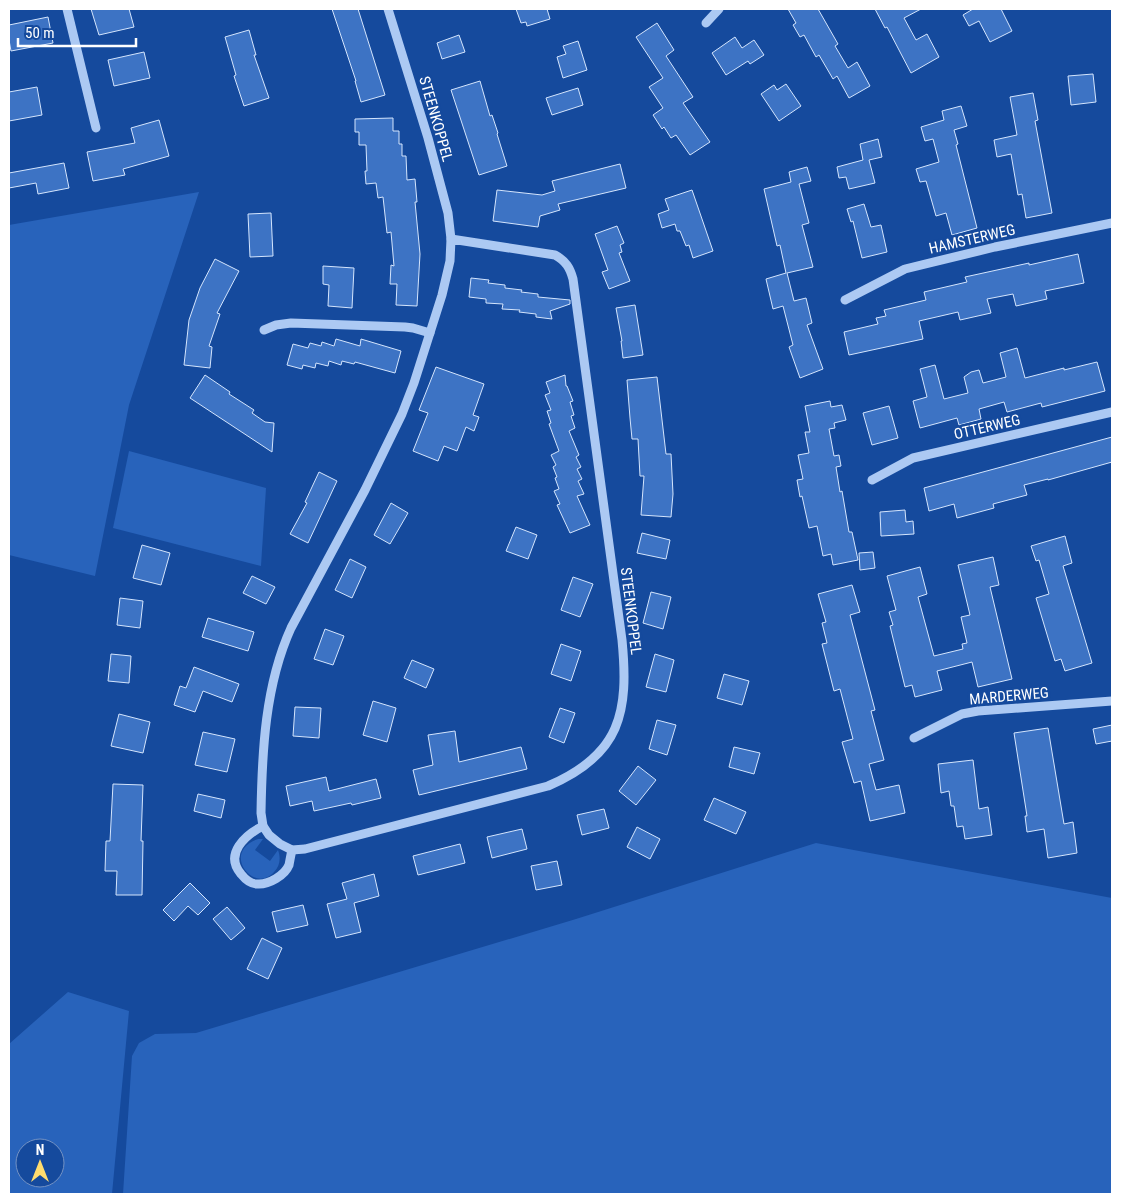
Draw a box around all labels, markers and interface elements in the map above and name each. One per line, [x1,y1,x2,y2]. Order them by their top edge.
scale bar [18,15,135,47]
text: 50 m [25,24,55,42]
street label: STEENKOPPEL [415,74,457,164]
street label: HAMSTERWEG [927,220,1017,258]
street label: OTTERWEG [952,411,1022,443]
street label: STEENKOPPEL [617,566,645,656]
street label: MARDERWEG [968,684,1050,708]
north arrow [15,1138,65,1188]
text: N [36,1142,44,1158]

